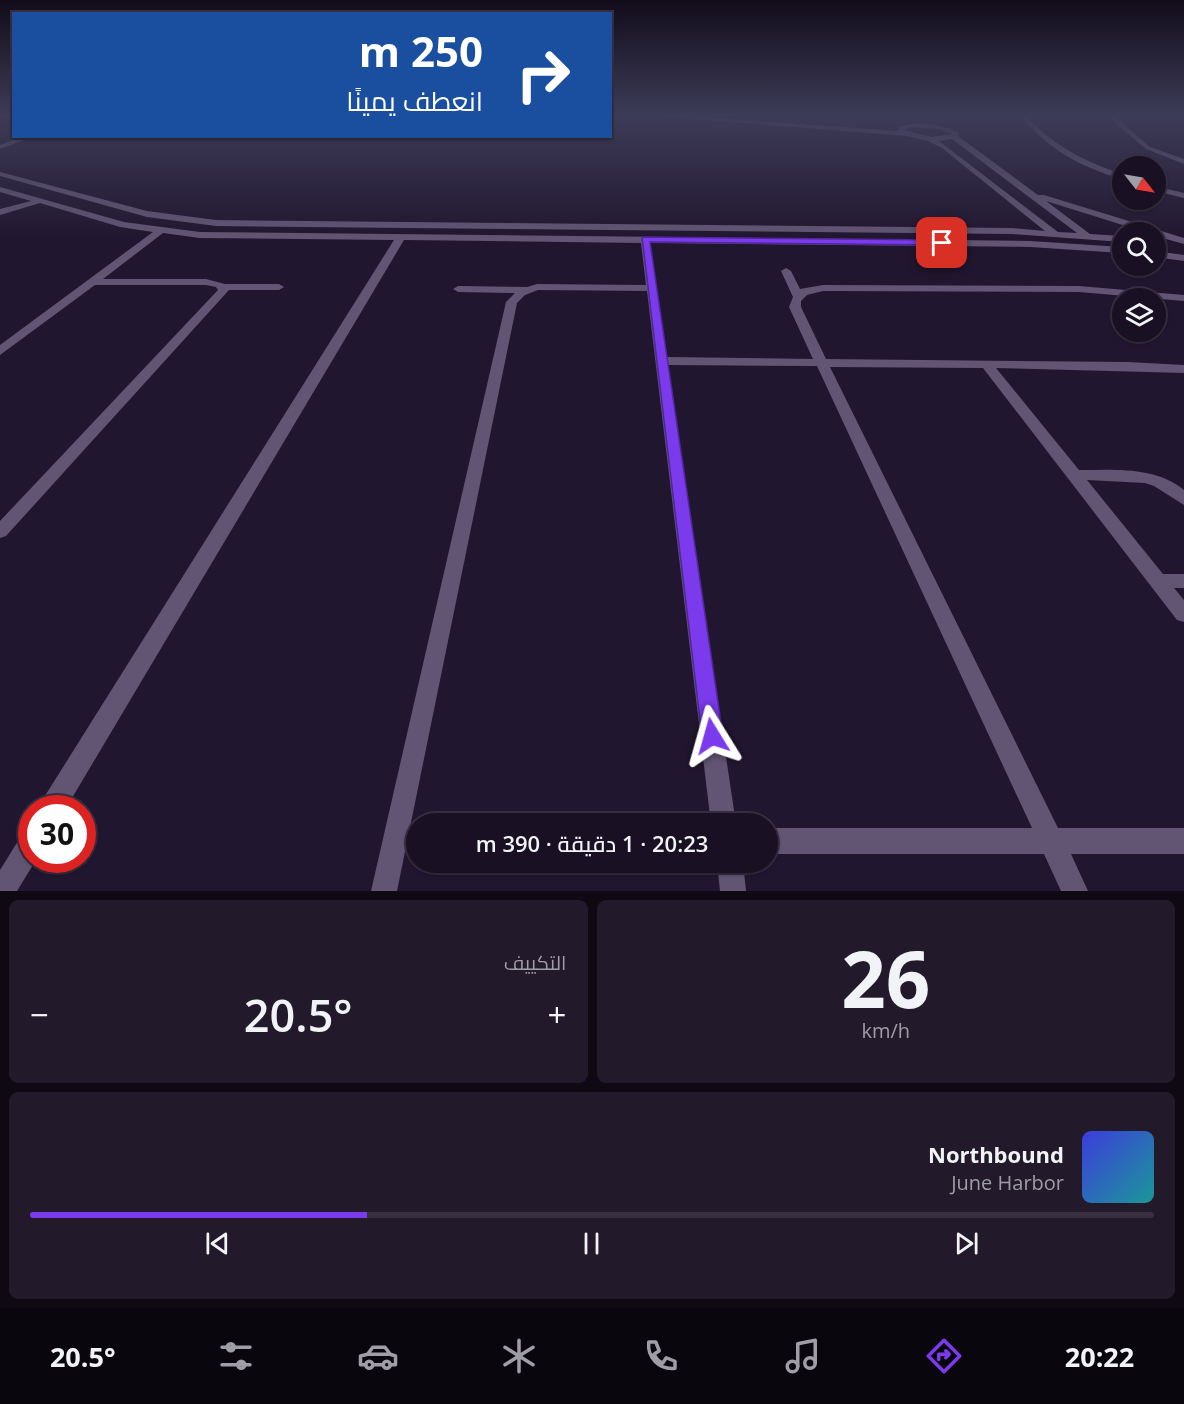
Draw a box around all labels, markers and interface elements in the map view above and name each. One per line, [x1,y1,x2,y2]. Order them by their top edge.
text: 250 m [359,22,483,79]
icon: right [504,36,582,114]
text: انعطف يمينًا [346,82,483,119]
north arrow [1112,156,1166,210]
map controls [1112,156,1166,342]
pin [916,217,967,268]
button: search [1112,222,1166,276]
icon: arrive [925,226,958,259]
button: layers [1112,288,1166,342]
position arrow [680,704,744,768]
speed limit sign: 30 [18,795,96,873]
text: 20:23 · 1 دقيقة · 390 m [476,828,708,858]
text: 26 [841,925,930,1031]
text: التكييف [504,949,567,976]
text: 20.5° [244,984,353,1045]
text: − [30,992,49,1037]
text: + [548,992,566,1037]
text: km/h [861,1017,910,1044]
text: Northbound [928,1139,1064,1169]
text: June Harbor [951,1169,1064,1196]
icon: previous [201,1227,234,1260]
icon: pause [575,1227,608,1260]
icon: next [950,1227,983,1260]
icon: filters [215,1335,257,1377]
icon: car [357,1335,399,1377]
icon: climate [498,1335,540,1377]
icon: phone [640,1335,682,1377]
icon: music [782,1335,824,1377]
icon: directions [923,1335,965,1377]
text: 20.5° [50,1338,115,1375]
text: 20:22 [1065,1338,1134,1375]

